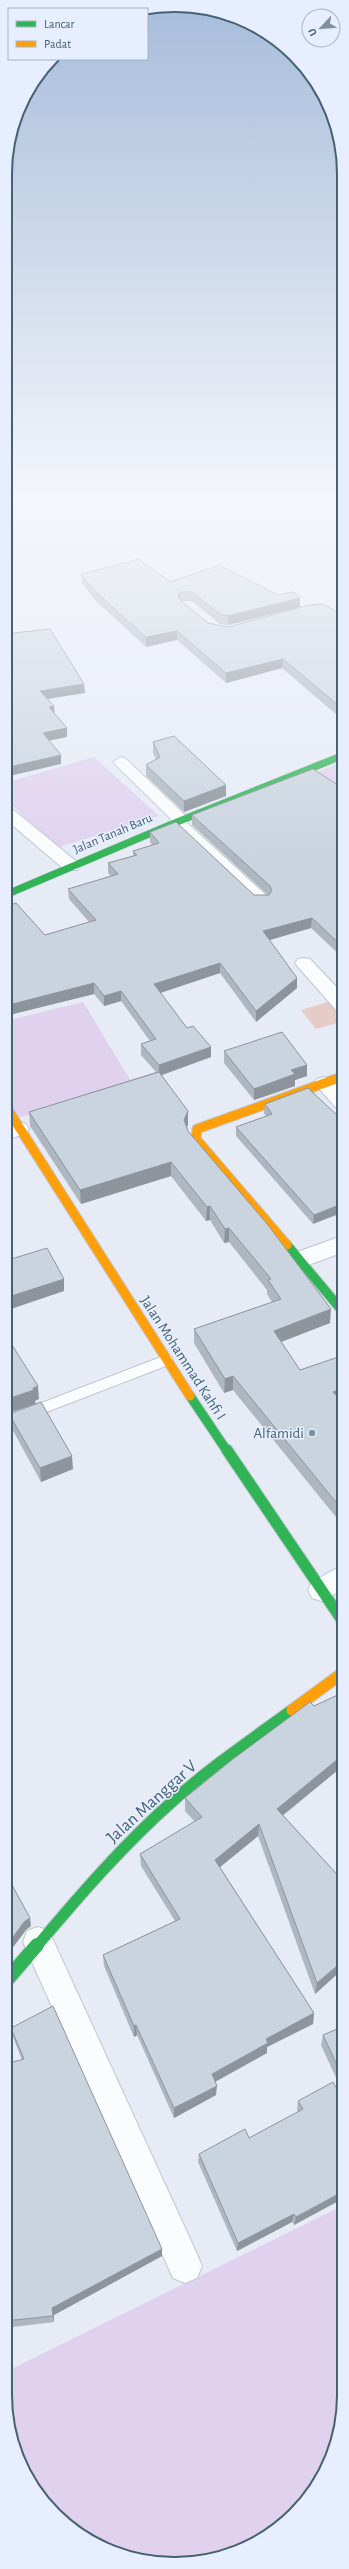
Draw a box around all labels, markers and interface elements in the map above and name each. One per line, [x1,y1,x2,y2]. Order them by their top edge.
legend [8,8,148,60]
north arrow [301,8,341,48]
text: Lancar [44,18,75,30]
text: U [306,27,319,38]
text: Padat [44,38,71,50]
street label: Jalan Tanah Baru [72,811,155,856]
street label: Jalan Mohammad Kahfi I [138,1294,228,1422]
place label: Alfamidi [253,1426,304,1441]
marker: Alfamidi [307,1428,317,1438]
street label: Jalan Manggar V [104,1757,201,1847]

